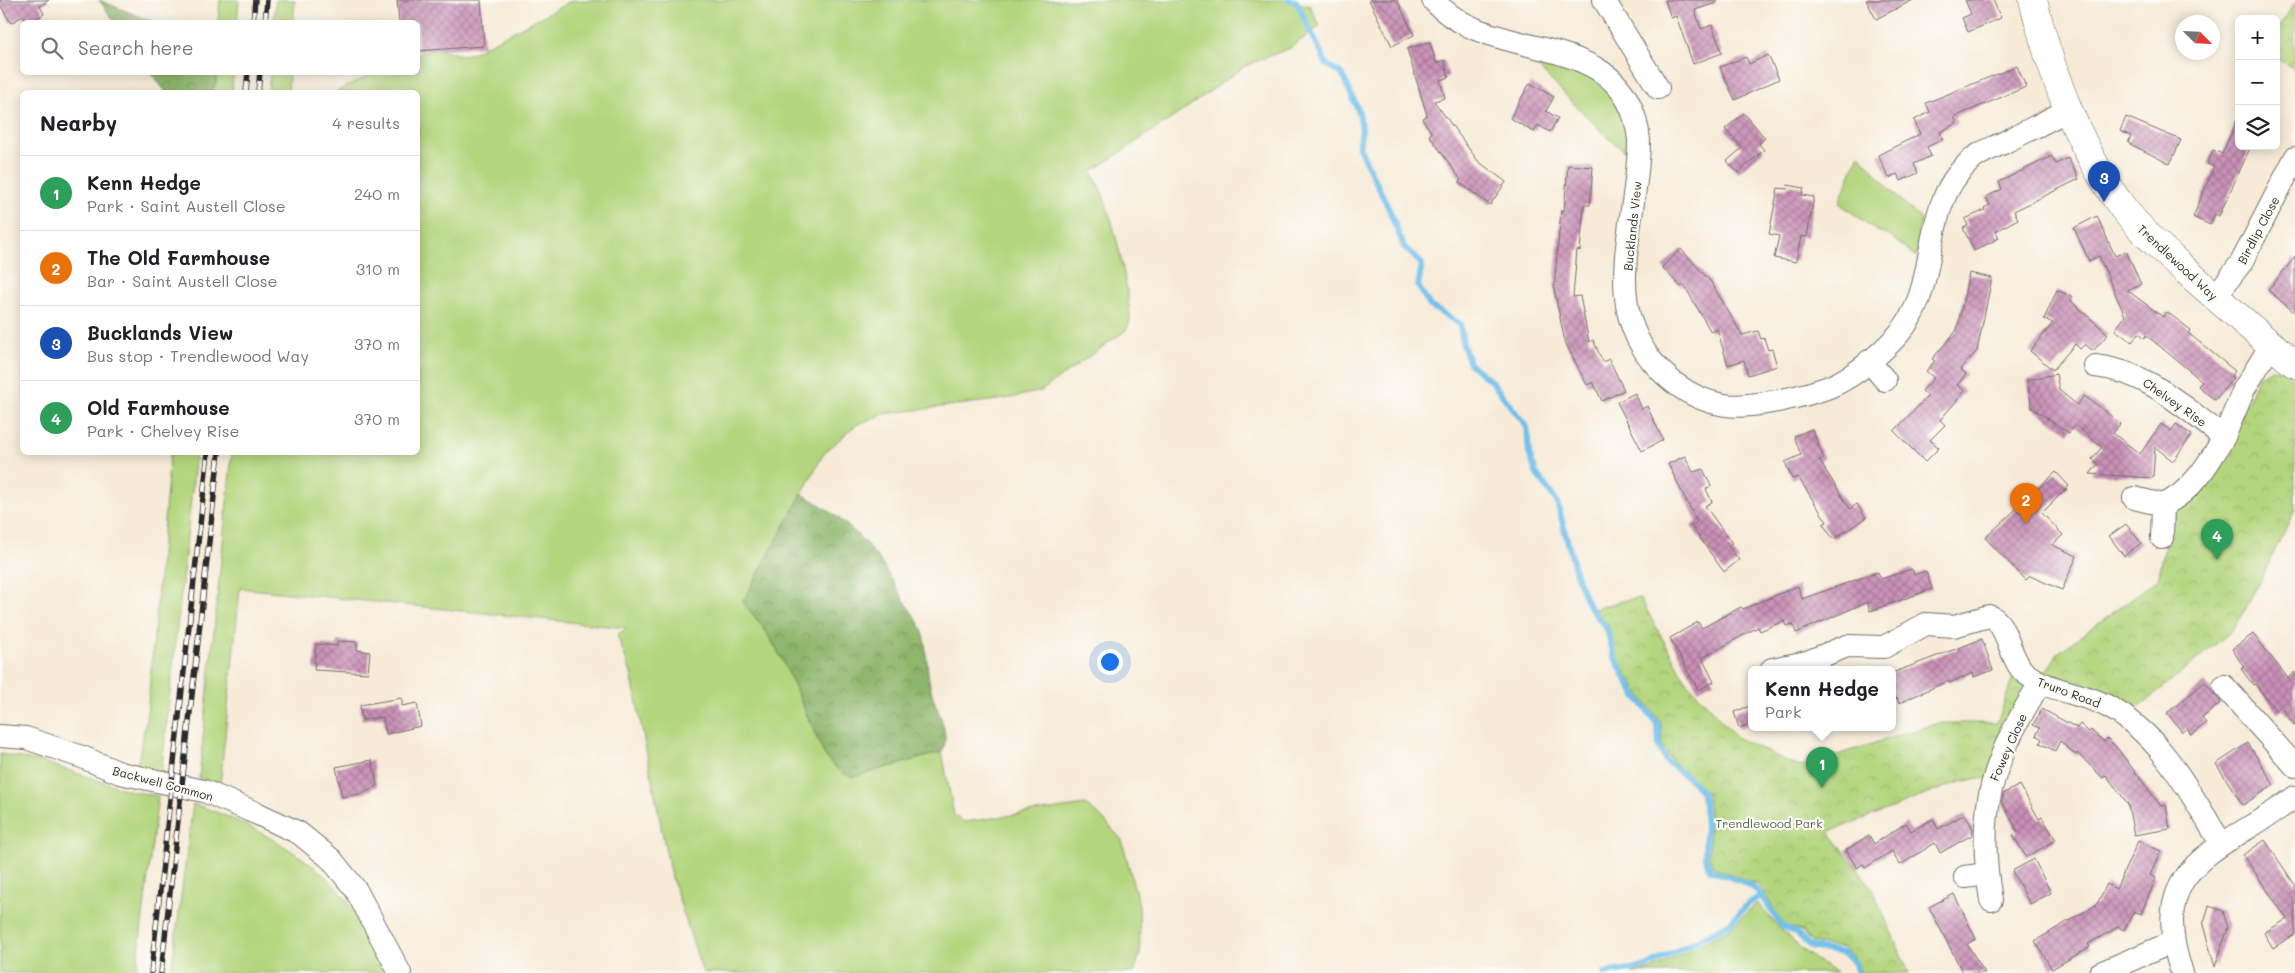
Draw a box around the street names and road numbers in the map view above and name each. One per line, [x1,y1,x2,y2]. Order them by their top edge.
street label: Bucklands View [1619,180,1645,272]
street label: Birdlip Close [2233,193,2283,267]
street label: Trendlewood Way [2134,221,2222,303]
street label: Chelvey Rise [2140,374,2210,430]
street label: Truro Road [2035,673,2103,711]
street label: Fowey Close [1986,711,2030,783]
street label: Backwell Common [111,762,215,804]

